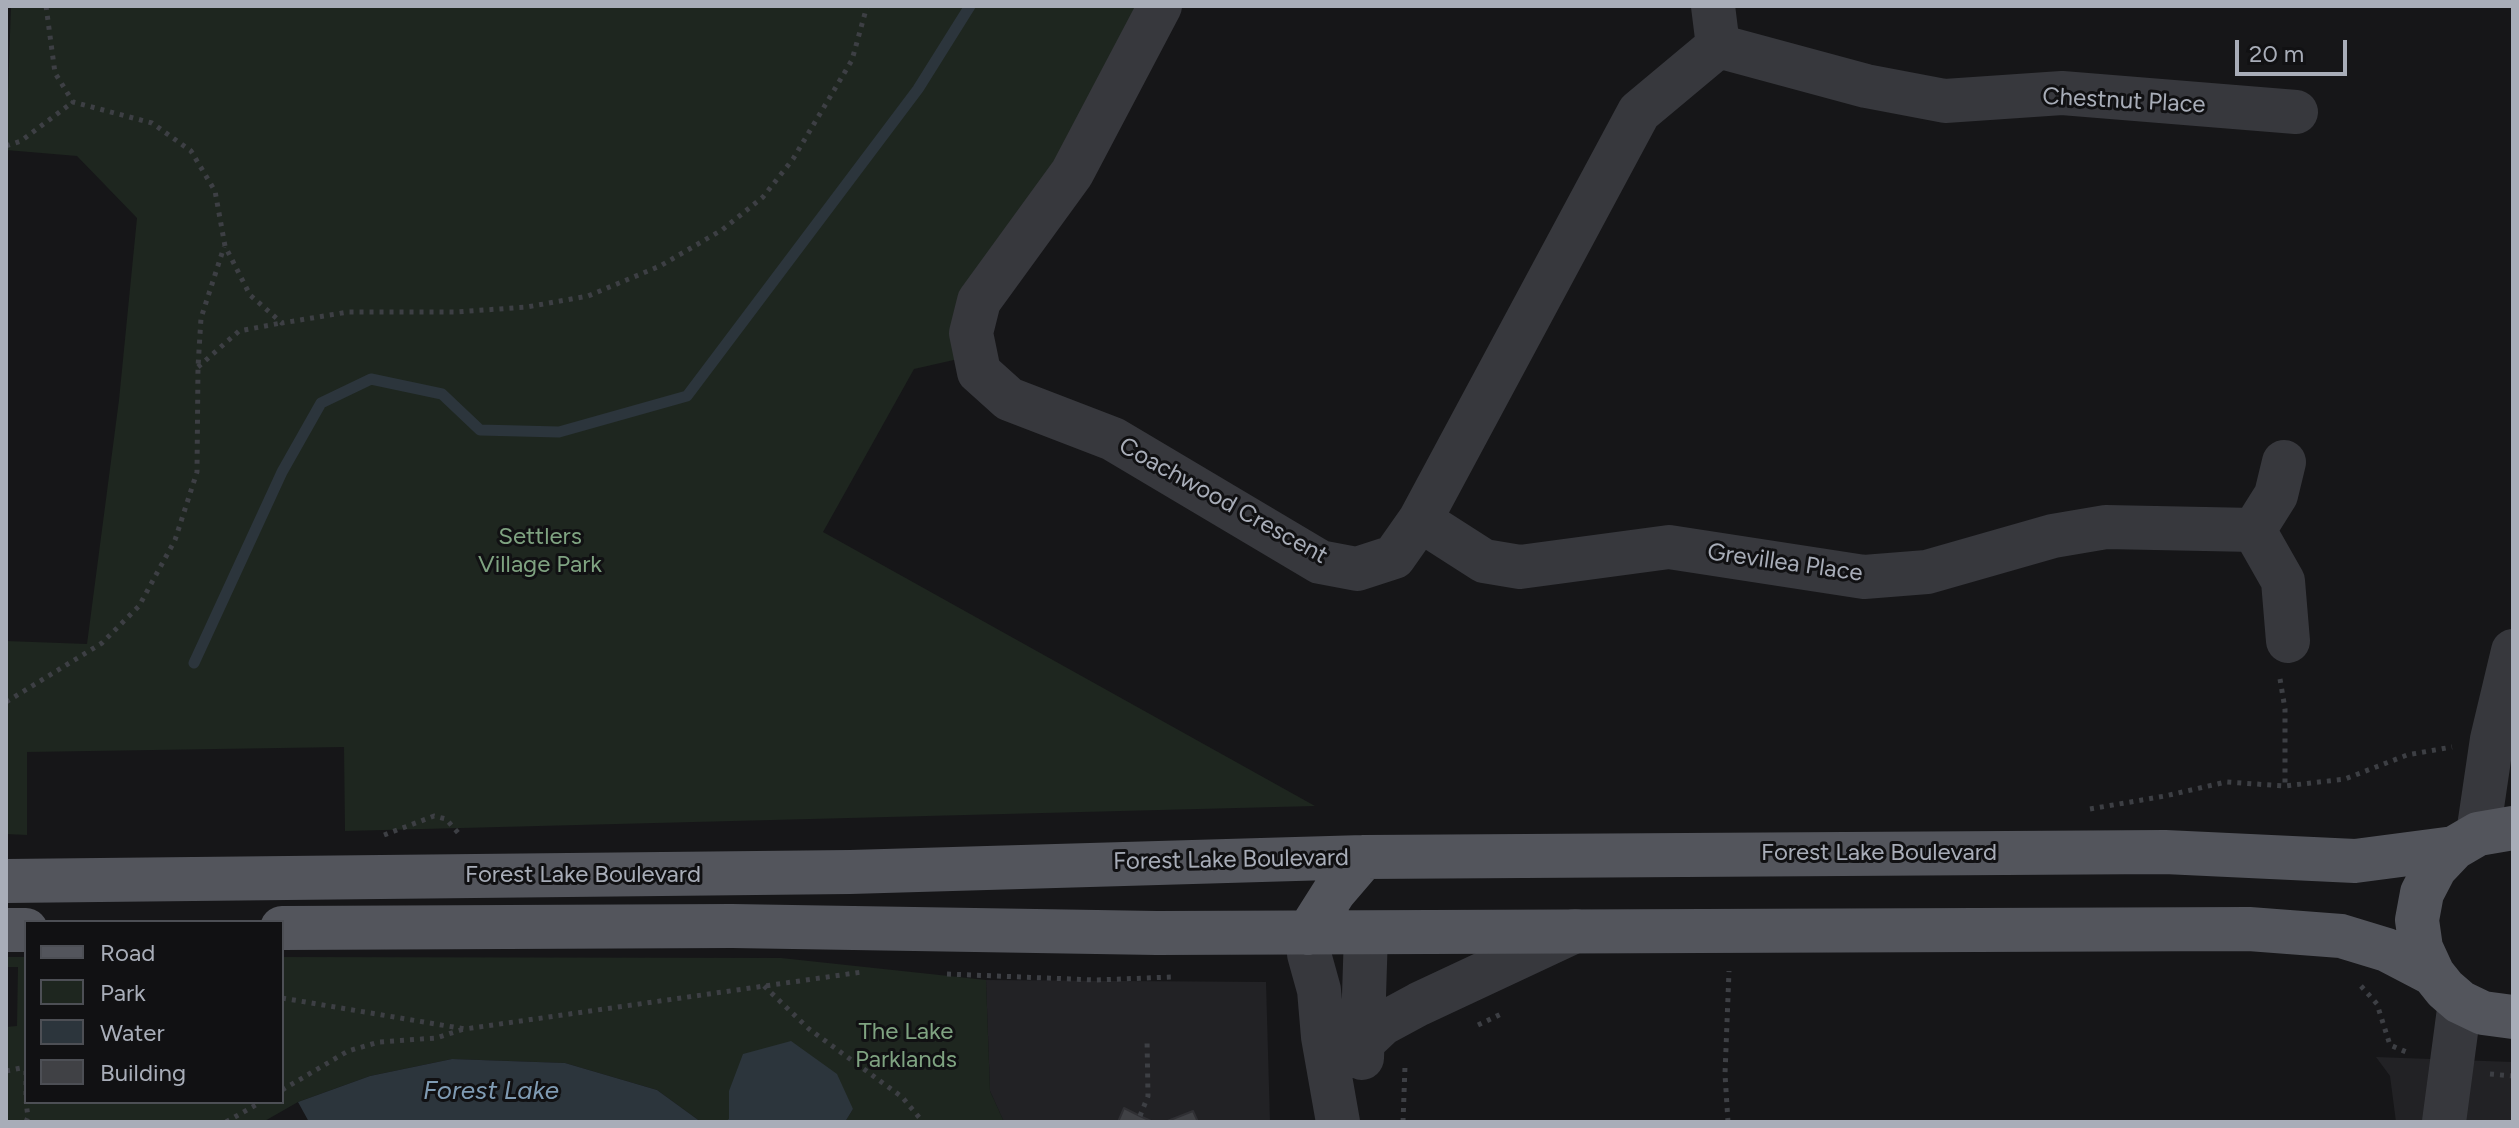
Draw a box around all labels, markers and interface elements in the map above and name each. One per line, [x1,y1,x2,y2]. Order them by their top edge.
scale bar [2239,24,2351,74]
text: 20 m [2249,39,2304,68]
street label: Chestnut Place [2042,82,2206,120]
street label: Coachwood Crescent [1114,432,1332,570]
park label: Settlers Village Park [478,523,602,579]
street label: Grevillea Place [1705,538,1865,588]
street label: Forest Lake Boulevard [1761,839,1997,867]
street label: Forest Lake Boulevard [1113,844,1349,876]
street label: Forest Lake Boulevard [465,861,701,889]
legend [24,920,284,1104]
text: Road [100,938,155,967]
text: Park [100,978,146,1007]
text: Water [100,1018,165,1047]
park label: The Lake Parklands [855,1018,957,1074]
text: Building [100,1058,186,1087]
water label: Forest Lake [423,1075,559,1107]

